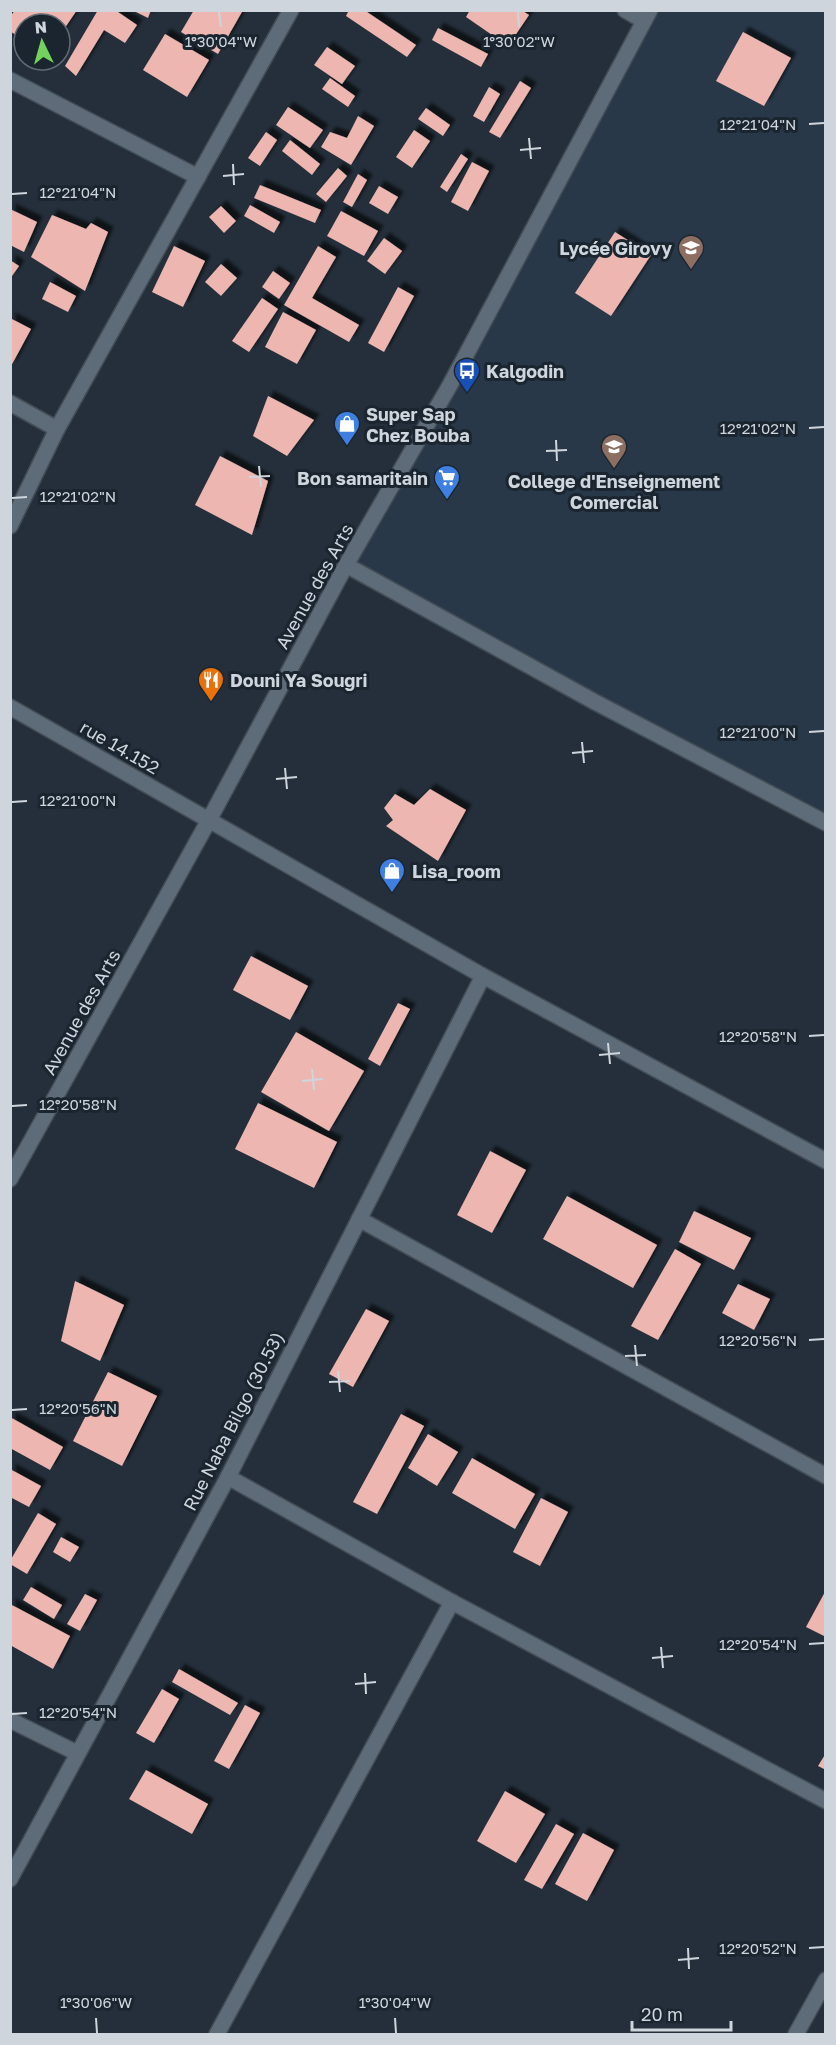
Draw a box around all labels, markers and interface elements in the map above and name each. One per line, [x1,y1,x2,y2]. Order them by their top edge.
north arrow [12,12,72,72]
text: N [34,17,48,38]
text: 1°30'04"W [185,32,257,50]
text: 1°30'02"W [483,32,555,50]
text: 12°21'04"N [720,115,796,133]
text: 12°21'04"N [40,183,116,201]
school or university icon: Lycée Girovy [676,233,706,271]
place label: Lycée Girovy [559,237,672,259]
bus stop icon: Kalgodin [452,356,482,394]
place label: Kalgodin [486,360,564,382]
place label: Super Sap Chez Bouba [366,403,470,446]
shop icon: Super Sap Chez Bouba [332,409,362,447]
text: 12°21'02"N [720,419,796,437]
school or university icon: College d'Enseignement Comercial [599,432,629,470]
supermarket icon: Bon samaritain [432,463,462,501]
place label: Bon samaritain [297,467,428,489]
place label: College d'Enseignement Comercial [508,470,720,513]
text: 12°21'02"N [40,487,116,505]
street label: Avenue des Arts [270,520,358,652]
restaurant icon: Douni Ya Sougri [196,665,226,703]
place label: Douni Ya Sougri [230,669,367,691]
street label: rue 14.152 [77,716,163,778]
text: 12°21'00"N [720,723,796,741]
text: 12°21'00"N [40,791,116,809]
shop icon: Lisa_room [377,856,407,894]
place label: Lisa_room [412,860,501,882]
street label: Avenue des Arts [37,946,125,1078]
text: 12°20'58"N [719,1027,797,1045]
text: 12°20'58"N [39,1095,117,1113]
street label: Rue Naba Bilgo (30.53) [178,1328,288,1514]
text: 12°20'56"N [719,1331,797,1349]
text: 12°20'56"N [39,1399,117,1417]
text: 12°20'54"N [719,1635,797,1653]
text: 12°20'54"N [39,1703,117,1721]
text: 12°20'52"N [719,1939,797,1957]
text: 1°30'06"W [60,1993,132,2011]
text: 1°30'04"W [359,1993,431,2011]
scale bar [632,1994,731,2032]
text: 20 m [641,2003,683,2025]

